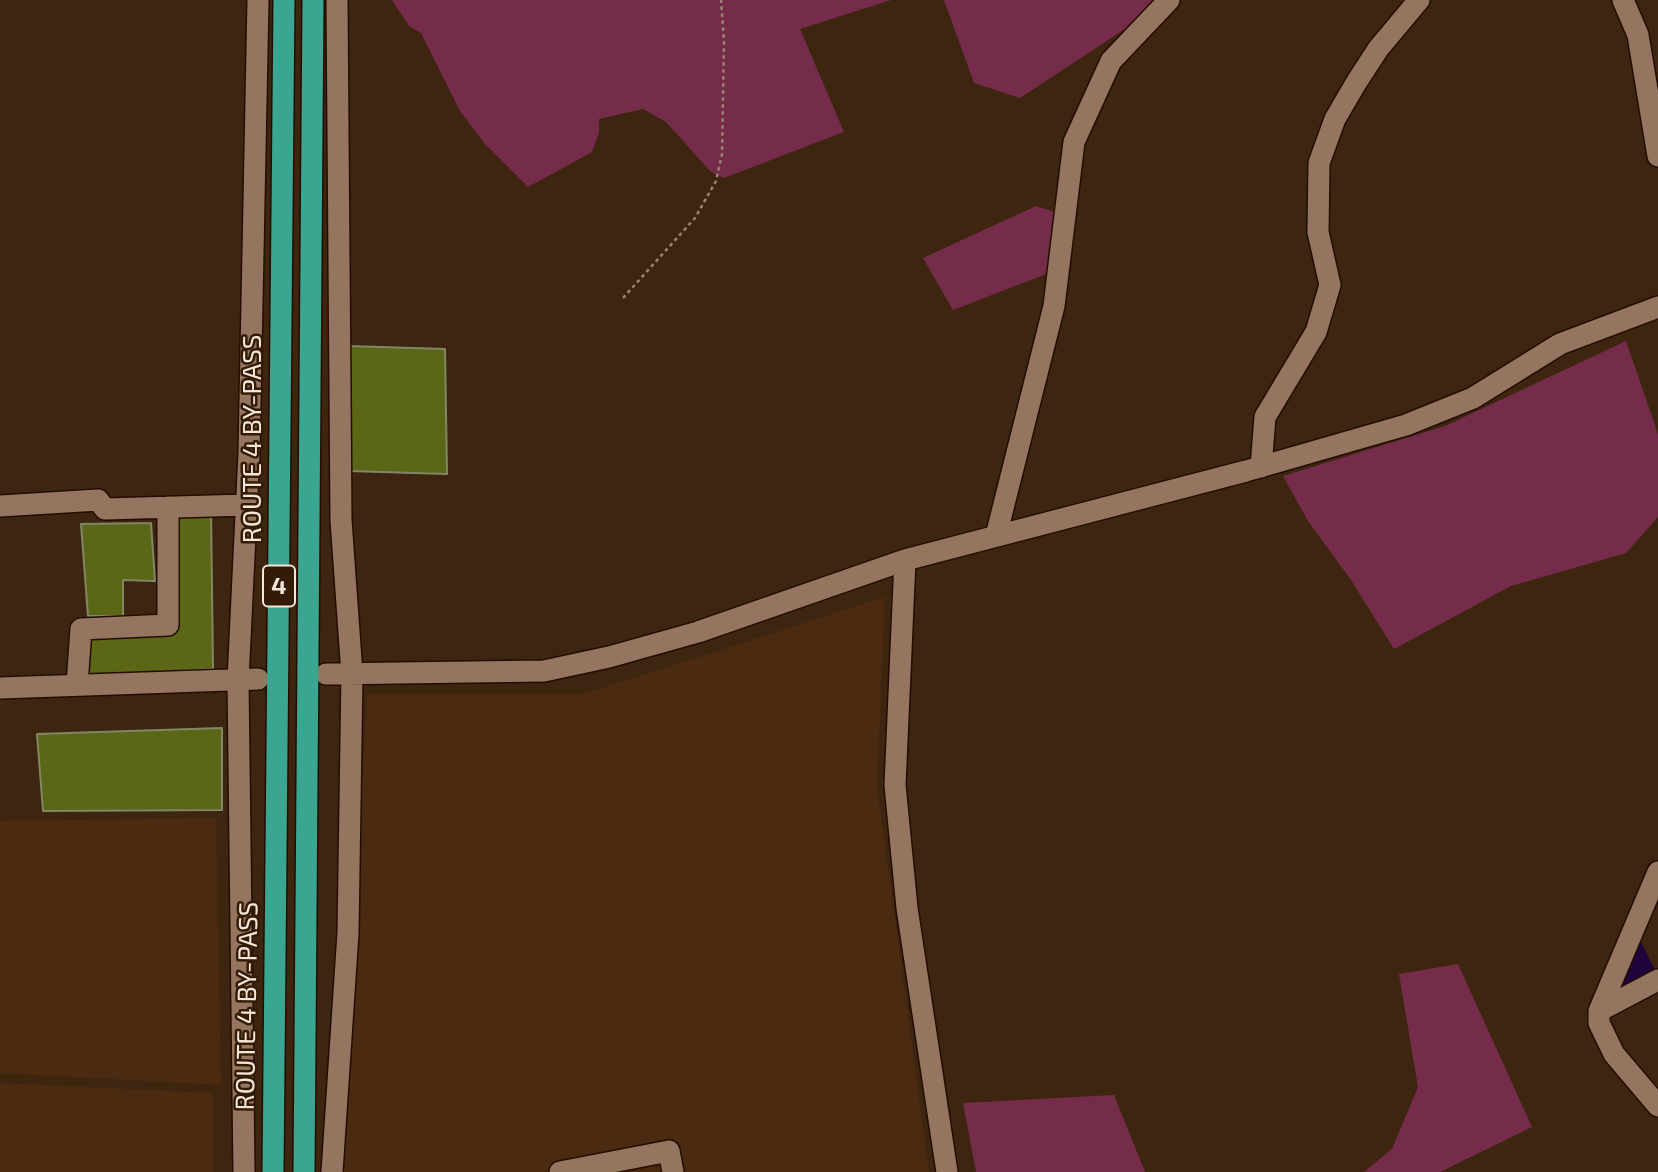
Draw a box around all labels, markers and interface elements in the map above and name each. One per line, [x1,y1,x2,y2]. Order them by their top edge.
street label: ROUTE 4 BY-PASS [236,335,268,543]
road number: 4 [263,566,295,606]
street label: ROUTE 4 BY-PASS [230,901,264,1111]

